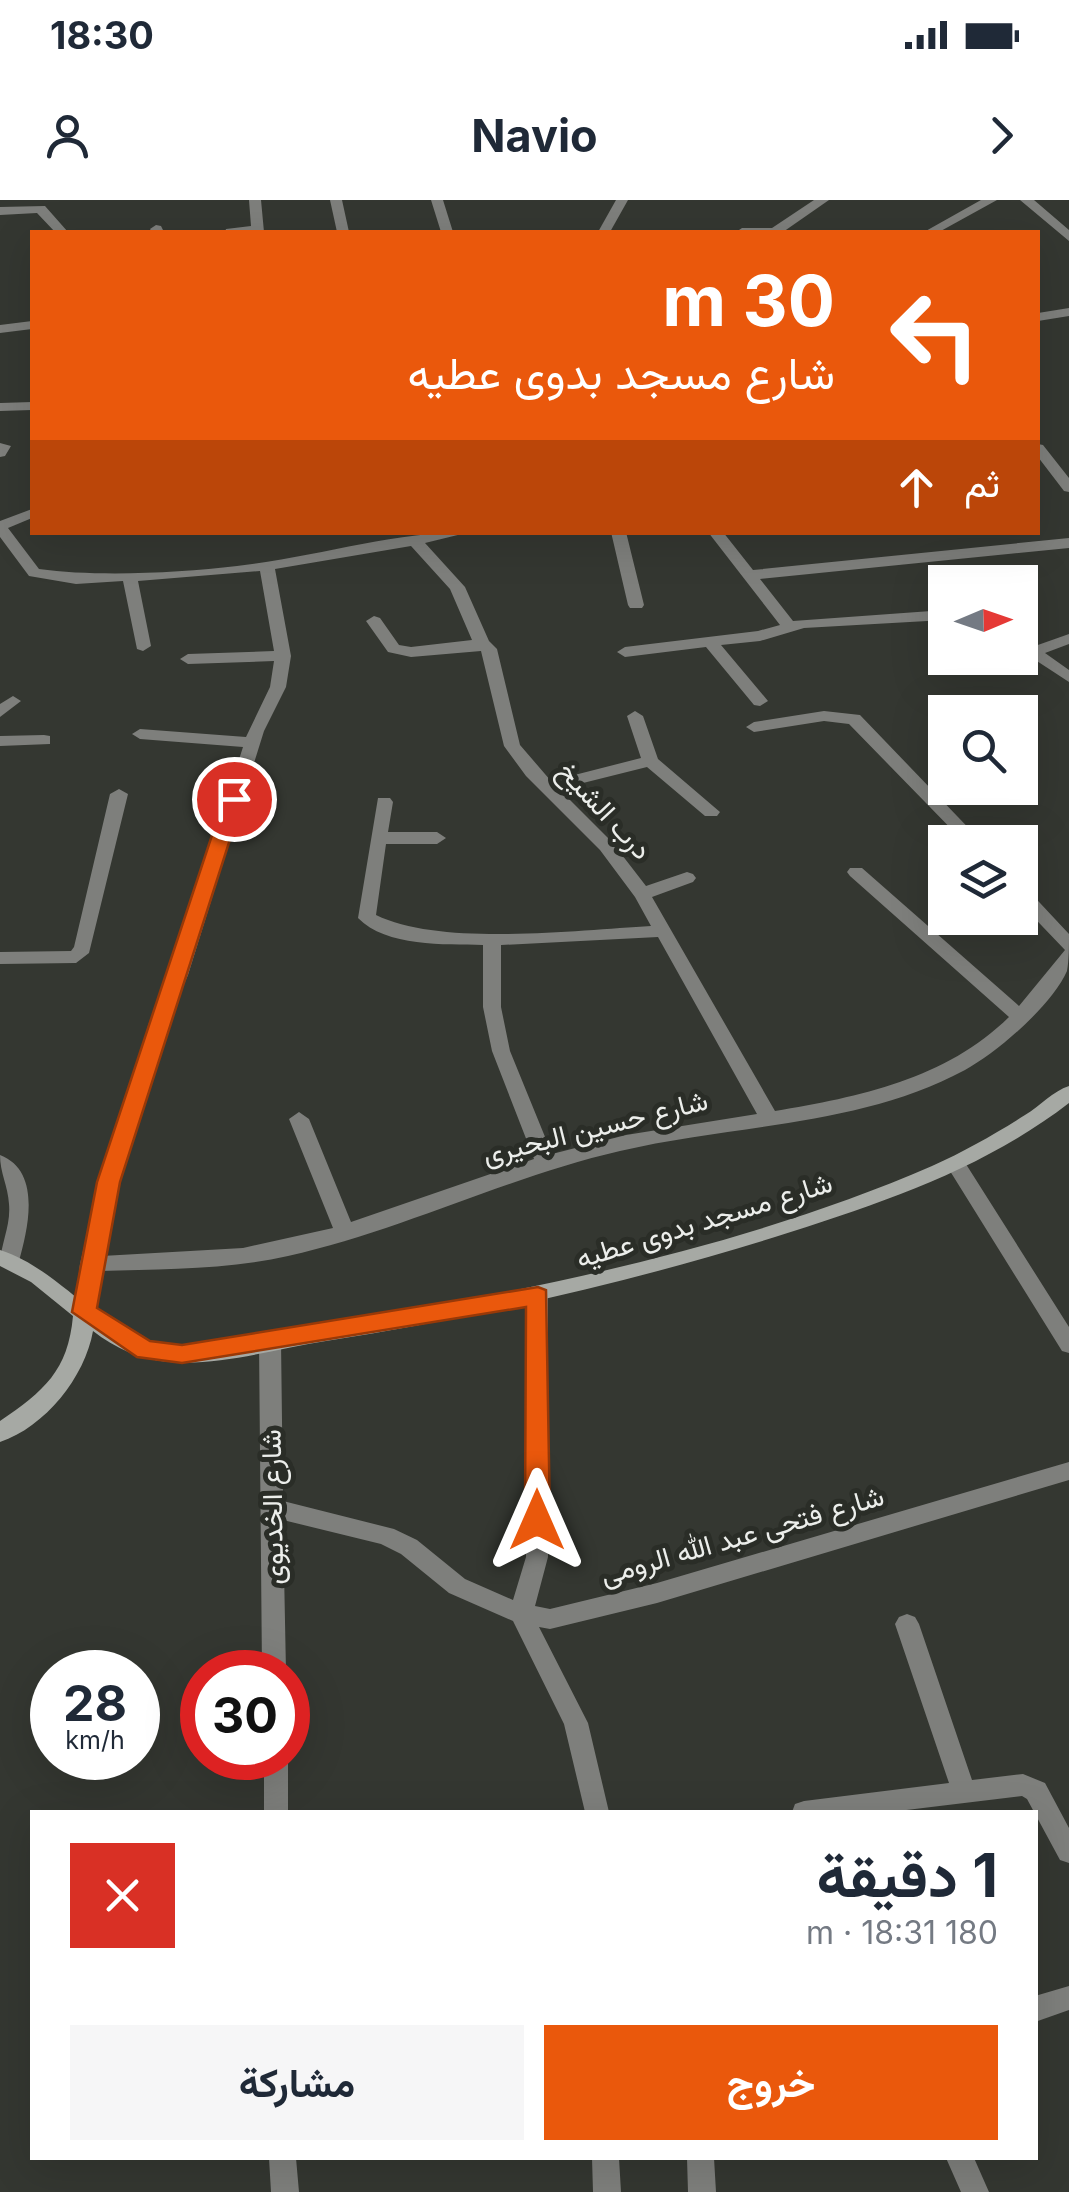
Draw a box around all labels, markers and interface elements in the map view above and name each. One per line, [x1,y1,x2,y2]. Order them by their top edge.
text: 18:30 [50,12,154,58]
icon: person [40,108,95,163]
text: Navio [471,108,598,163]
icon: forward [974,108,1029,163]
text: 30 m [662,258,835,343]
icon: left [870,270,1000,400]
text: شارع مسجد بدوى عطيه [408,345,835,400]
icon: ahead [889,460,944,515]
text: ثم [964,460,1000,506]
north arrow [928,565,1038,675]
map controls [928,565,1038,935]
button: search [928,695,1038,805]
street label: درب الشيخ [549,754,659,868]
pin [192,757,277,842]
icon: arrive [207,772,262,827]
button: layers [928,825,1038,935]
street label: شارع حسين البحيرى [479,1083,712,1173]
street label: شارع مسجد بدوى عطيه [572,1165,837,1277]
street label: شارع الخديوى [254,1429,292,1585]
position arrow [485,1468,589,1572]
street label: شارع فتحى عبد الله الرومى [596,1478,888,1594]
speed limit sign: 30 [180,1650,310,1780]
text: 28 [63,1673,127,1733]
text: km/h [65,1725,125,1755]
text: 1 دقيقة [816,1839,998,1911]
button: close [70,1843,175,1948]
text: 180 m · 18:31 [806,1913,998,1952]
button: مشاركة [70,2025,524,2140]
button: خروج [544,2025,998,2140]

